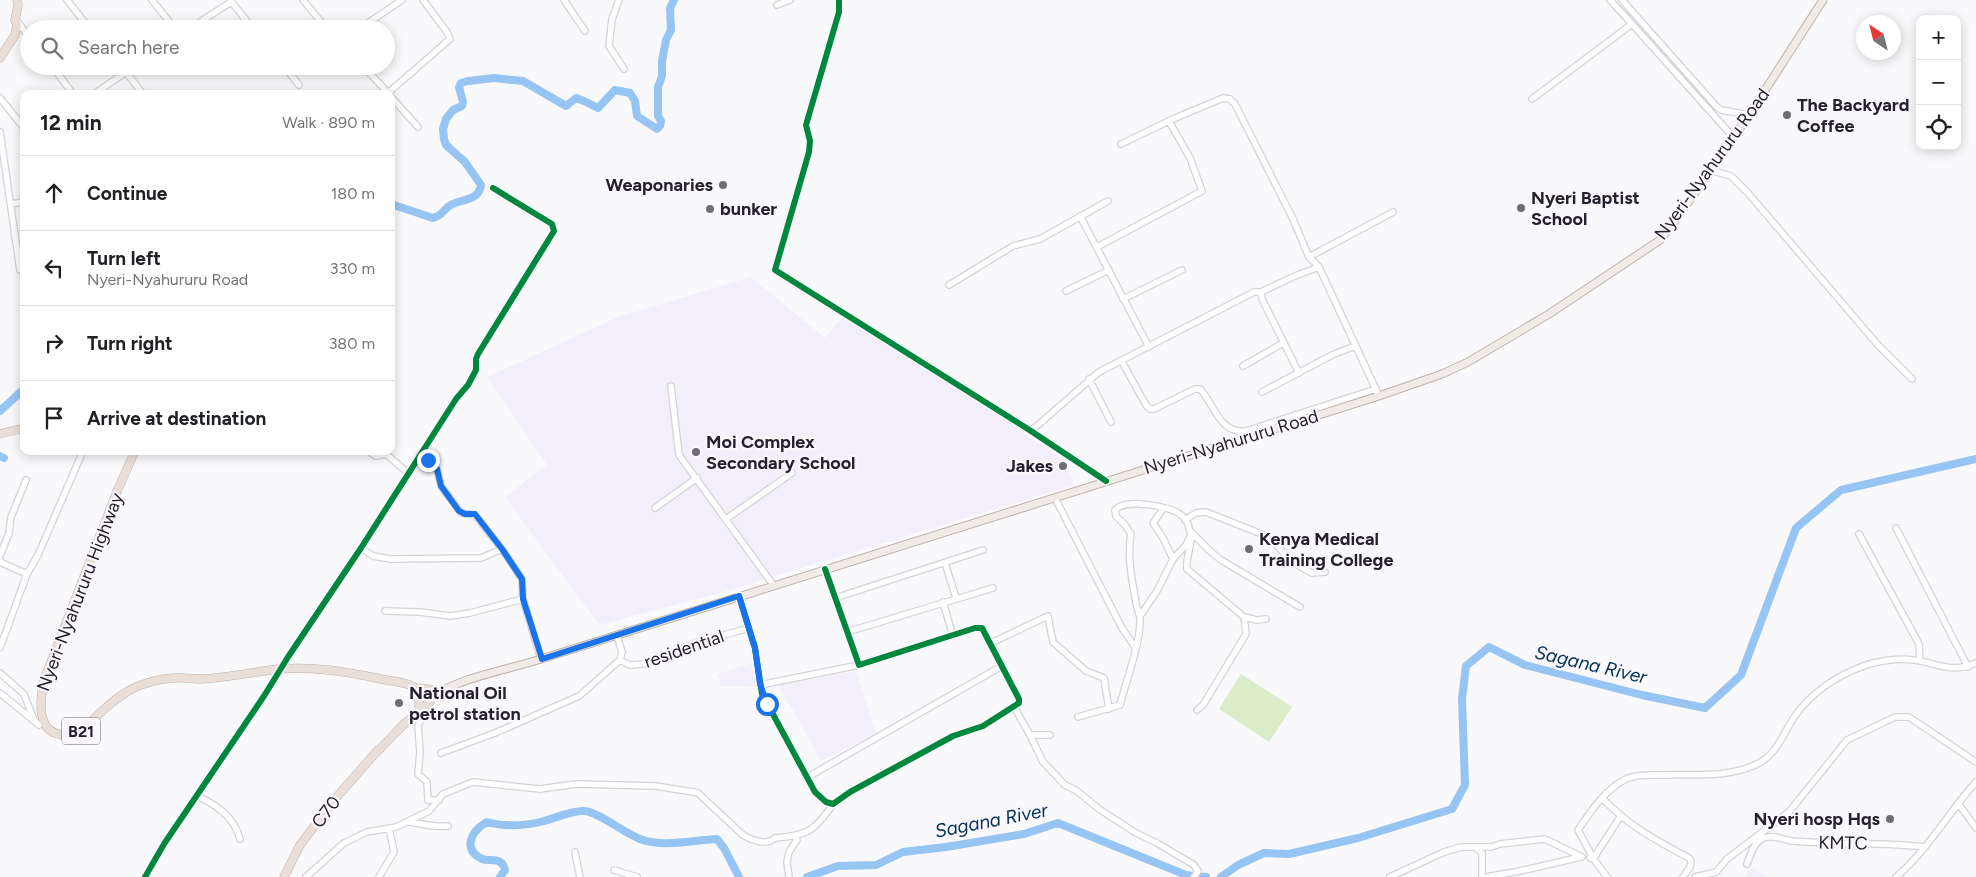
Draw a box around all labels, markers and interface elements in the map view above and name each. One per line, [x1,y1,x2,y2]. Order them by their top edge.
north arrow [1856,15,1901,60]
map controls [1916,15,1961,150]
button: + [1916,15,1961,60]
search box [20,20,395,75]
icon: search [38,34,66,62]
text: Search here [78,36,180,59]
button: − [1916,60,1961,105]
street label: Nyeri-Nyahururu Road [1650,84,1774,244]
place label: The Backyard Coffee [1797,94,1909,137]
button: locate [1916,105,1961,150]
marker: The Backyard Coffee [1781,109,1793,121]
text: 12 min [40,110,102,135]
text: Walk · 890 m [282,113,375,132]
place label: Weaponaries [605,174,714,196]
icon: ahead [40,179,68,207]
marker: Weaponaries [717,179,729,191]
text: Continue [87,182,167,205]
text: 180 m [331,184,375,203]
place label: Nyeri Baptist School [1531,187,1640,230]
place label: bunker [720,198,777,220]
marker: Nyeri Baptist School [1515,202,1527,214]
marker: bunker [704,203,716,215]
text: Turn left [87,247,161,270]
icon: left [40,254,68,282]
text: 330 m [330,259,375,278]
text: Nyeri-Nyahururu Road [87,270,248,289]
icon: right [40,329,68,357]
text: Turn right [87,332,173,355]
text: 380 m [329,334,375,353]
icon: arrive [40,404,68,432]
street label: Nyeri-Nyahururu Road [1141,405,1321,479]
text: Arrive at destination [87,407,266,430]
place label: Moi Complex Secondary School [706,431,856,474]
marker: Moi Complex Secondary School [690,446,702,458]
route end [417,449,440,472]
place label: Jakes [1006,455,1054,477]
marker: Jakes [1057,460,1069,472]
street label: Nyeri-Nyahururu Highway [32,489,128,694]
place label: Kenya Medical Training College [1259,528,1393,571]
marker: Kenya Medical Training College [1243,543,1255,555]
street label: residential [641,625,727,673]
water label: Sagana River [1533,640,1650,689]
place label: National Oil petrol station [409,682,521,725]
route start [756,693,779,716]
marker: National Oil petrol station [393,697,405,709]
road number: B21 [62,718,100,744]
street label: C70 [307,792,345,832]
water label: Sagana River [933,798,1050,843]
place label: Nyeri hosp Hqs [1753,808,1881,830]
marker: Nyeri hosp Hqs [1884,813,1896,825]
street label: KMTC [1818,832,1868,854]

